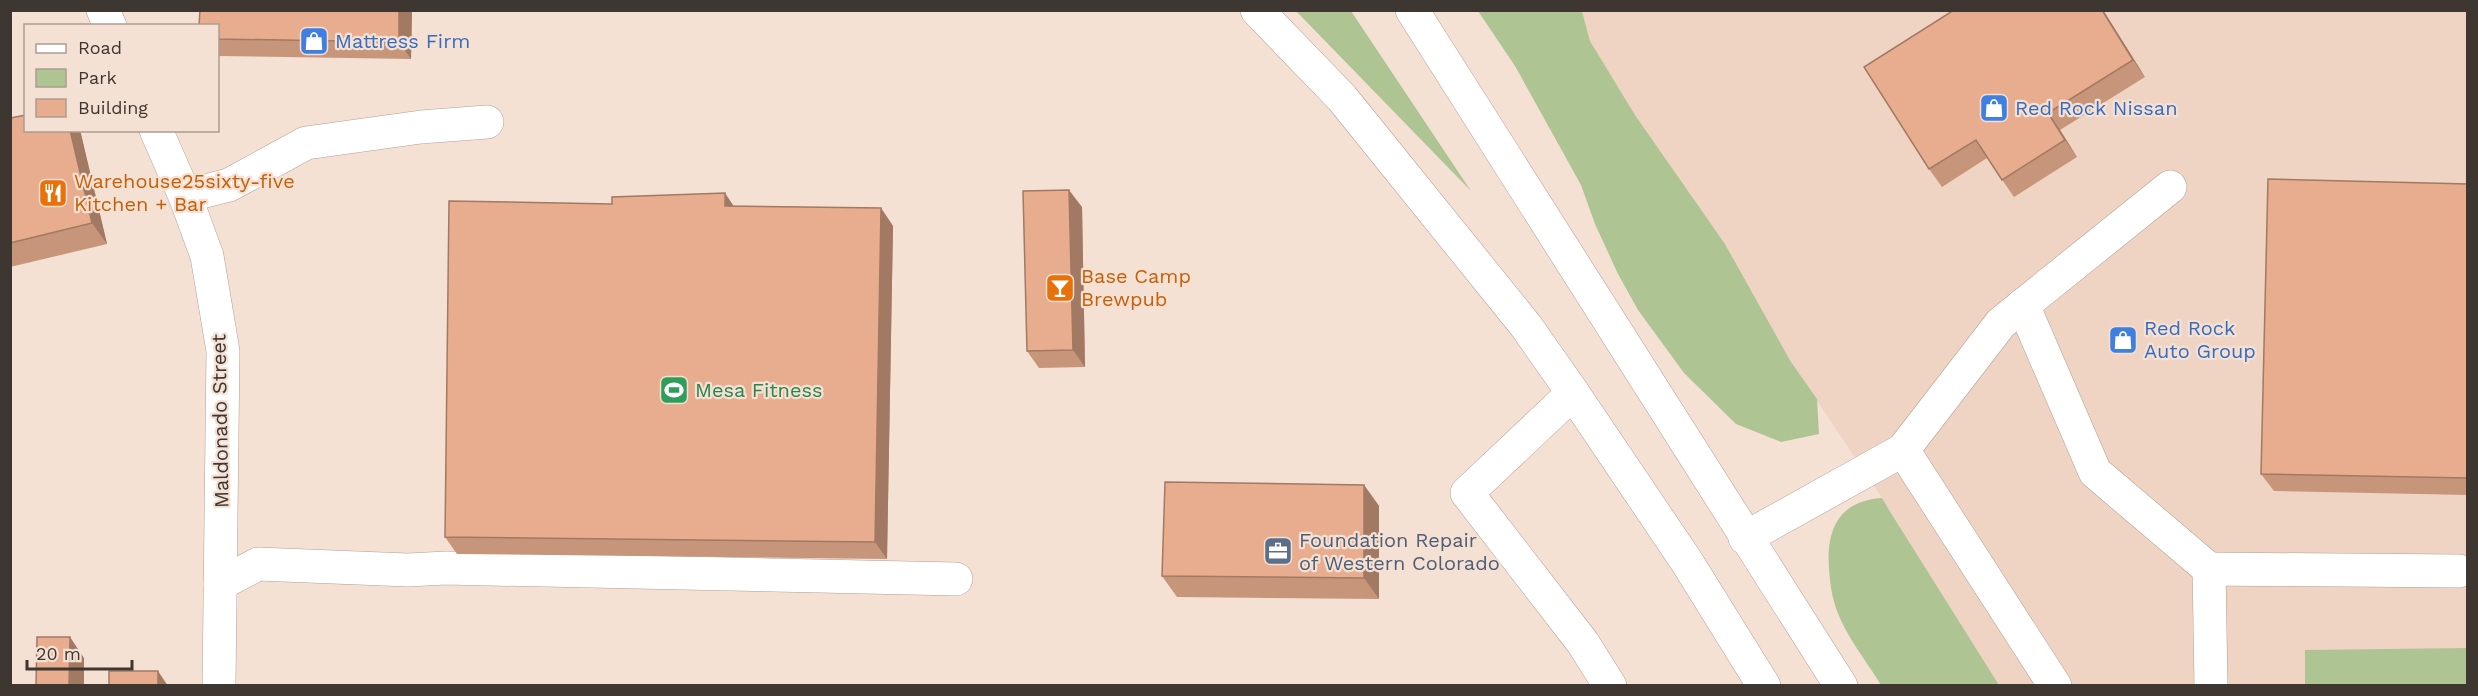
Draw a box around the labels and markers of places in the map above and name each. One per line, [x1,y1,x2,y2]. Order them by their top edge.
shop icon: Mattress Firm [298,25,330,57]
place label: Mattress Firm [335,29,470,53]
shop icon: Red Rock Nissan [1978,92,2010,124]
place label: Red Rock Nissan [2015,96,2178,120]
place label: Warehouse25sixty-five Kitchen + Bar [74,169,295,216]
restaurant icon: Warehouse25sixty-five Kitchen + Bar [37,177,69,209]
place label: Base Camp Brewpub [1081,264,1191,311]
bar icon: Base Camp Brewpub [1044,272,1076,304]
place label: Red Rock Auto Group [2144,316,2256,363]
shop icon: Red Rock Auto Group [2107,324,2139,356]
sports icon: Mesa Fitness [658,374,690,406]
place label: Mesa Fitness [695,378,823,402]
place label: Foundation Repair of Western Colorado [1299,528,1500,575]
office icon: Foundation Repair of Western Colorado [1262,535,1294,567]

